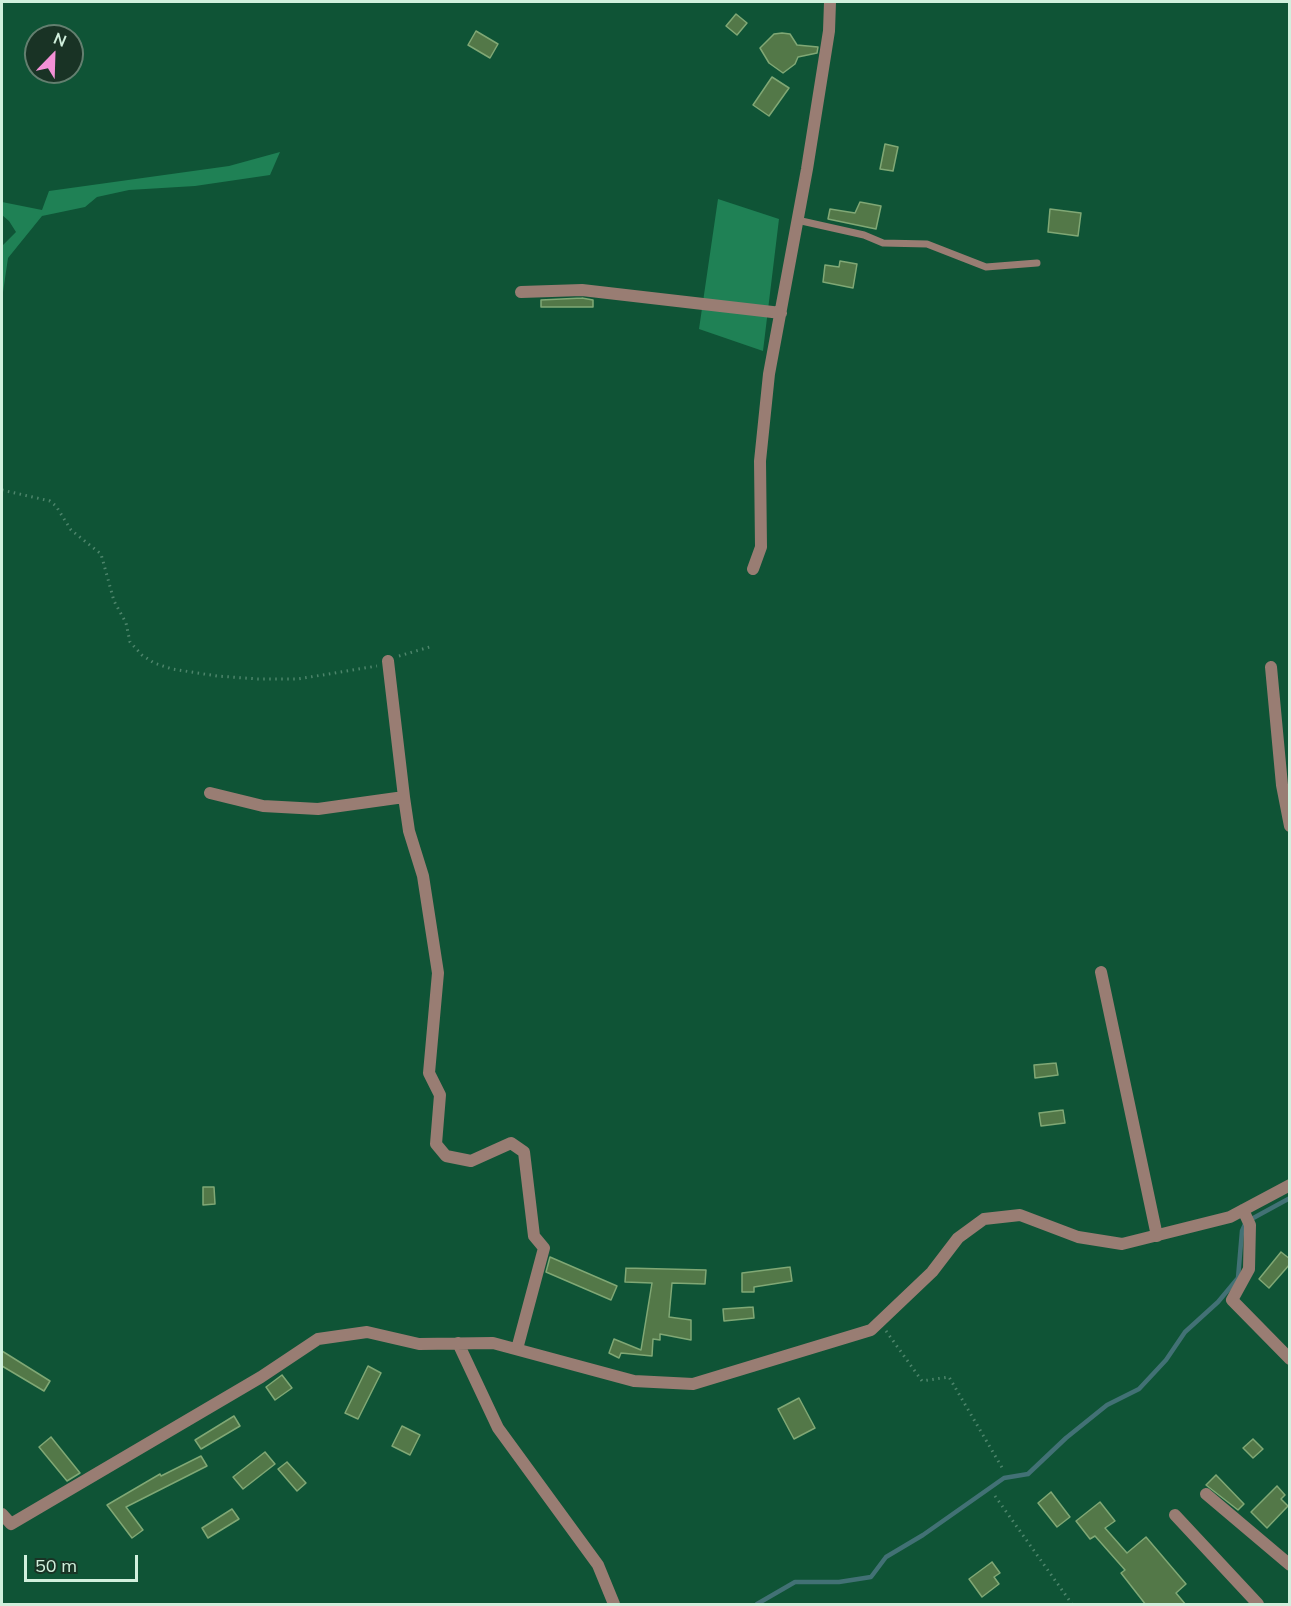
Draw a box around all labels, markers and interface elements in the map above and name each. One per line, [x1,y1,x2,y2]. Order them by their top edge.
north arrow [24,24,84,84]
text: N [51,28,70,51]
scale bar [27,1543,141,1581]
text: 50 m [35,1554,77,1577]

